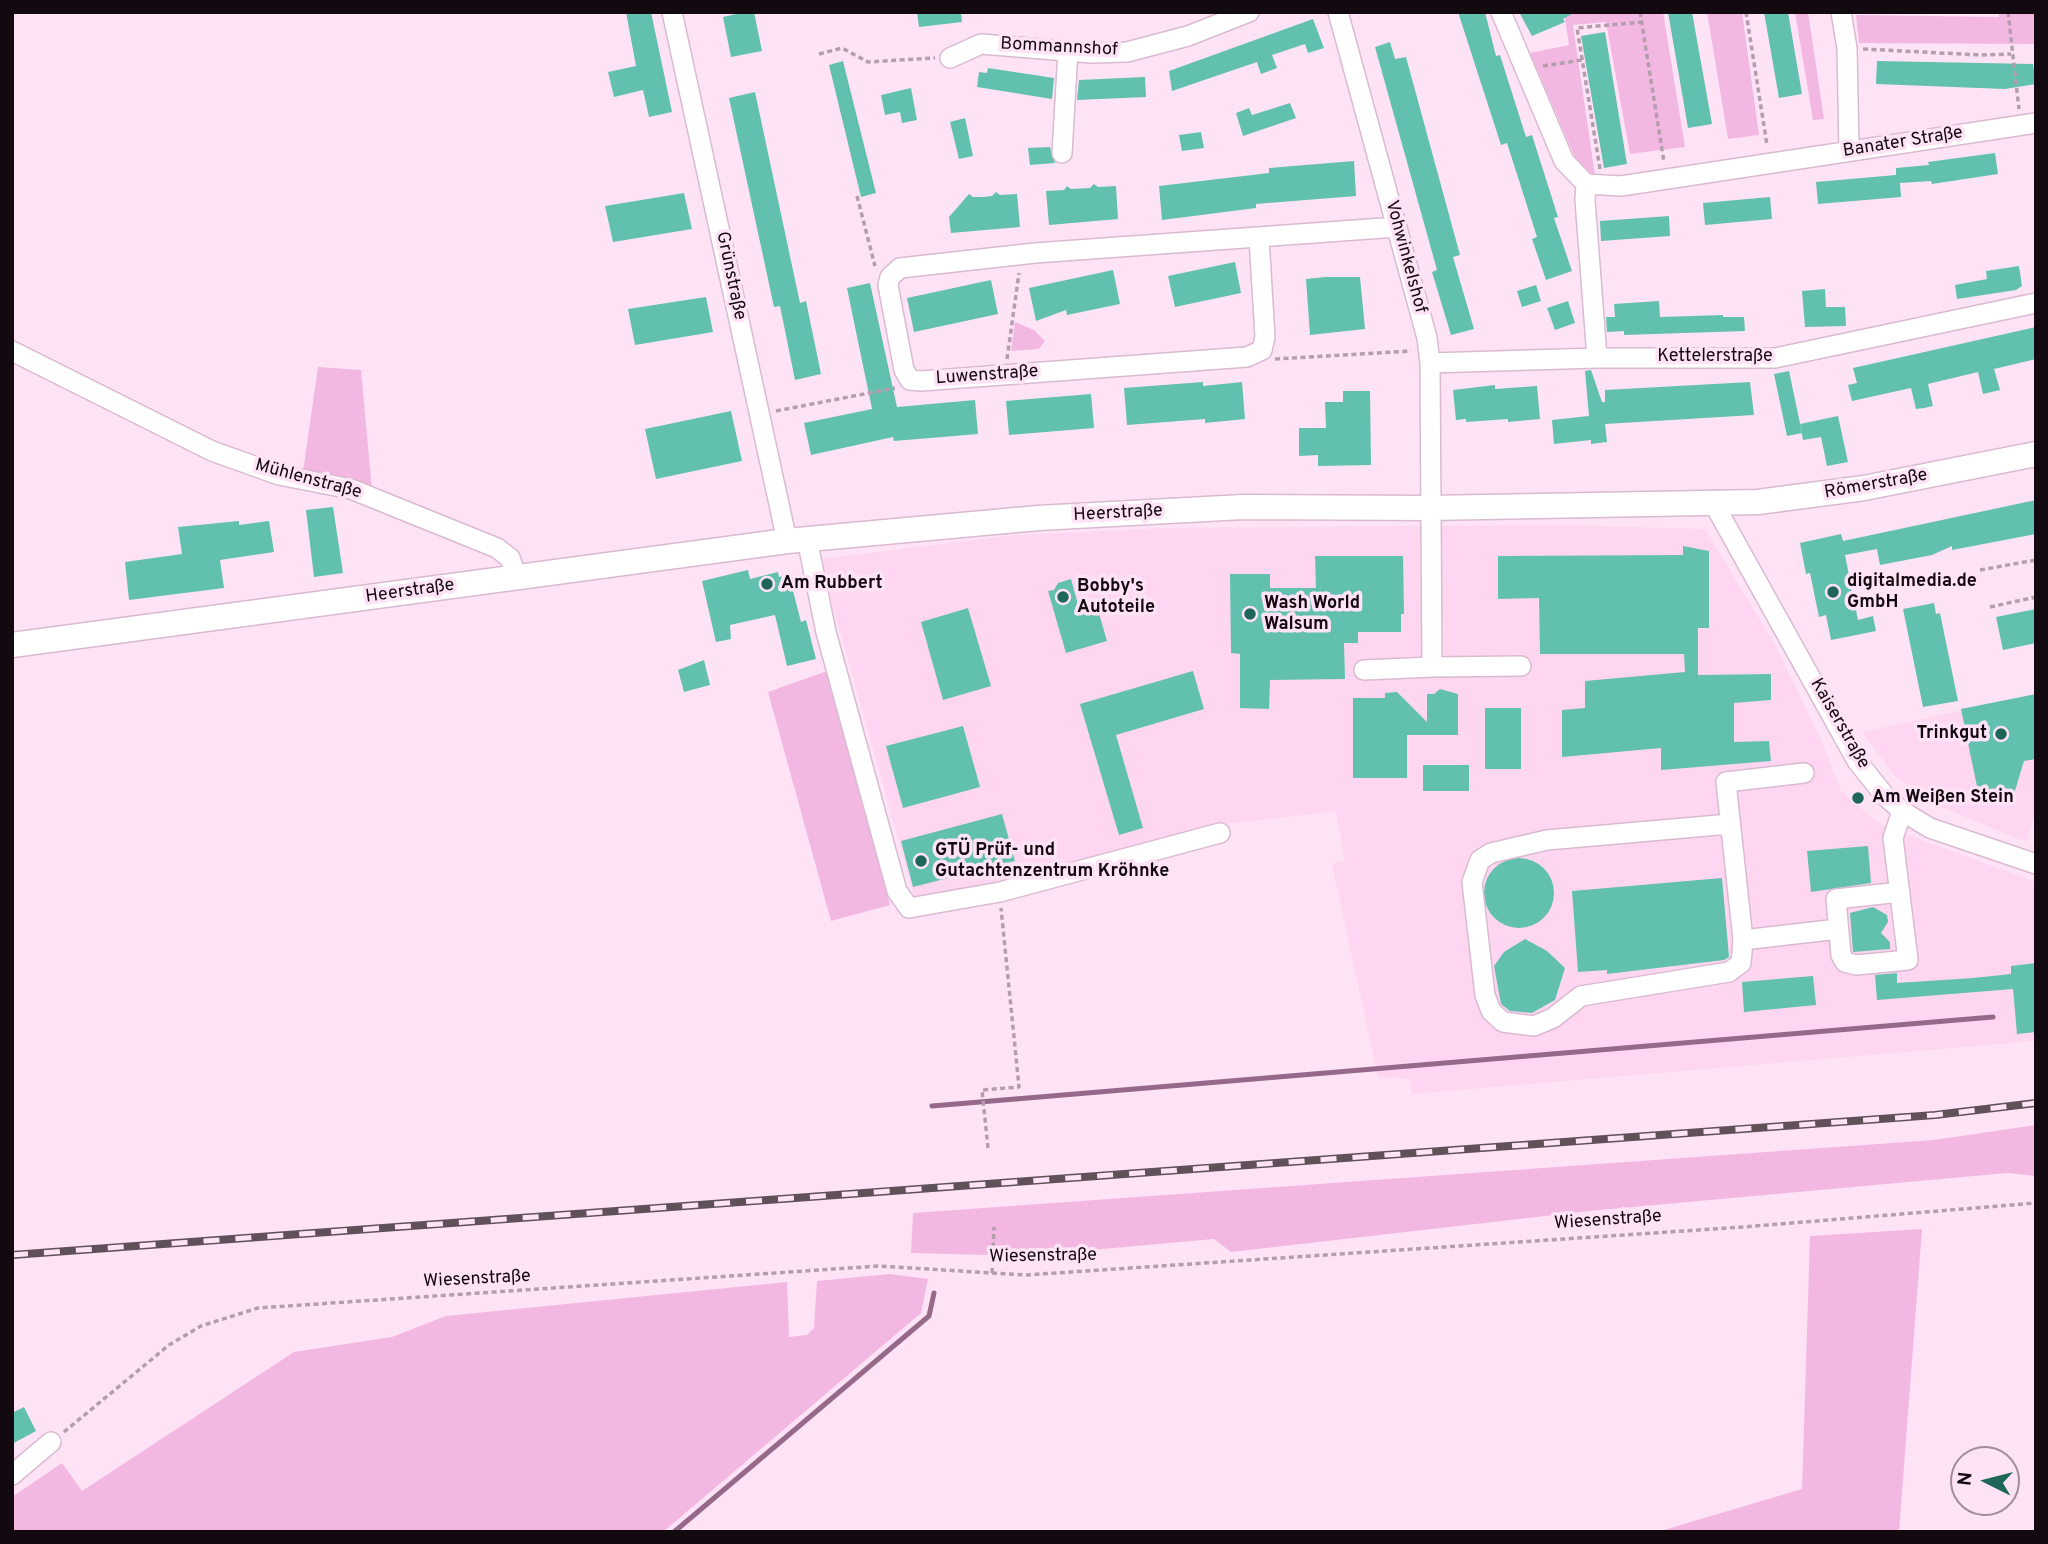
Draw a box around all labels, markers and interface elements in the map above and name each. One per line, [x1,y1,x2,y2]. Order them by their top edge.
street label: Bommannshof [1000,34,1118,62]
street label: Banater Straße [1841,123,1965,163]
street label: Vohwinkelshof [1380,198,1430,316]
street label: Grünstraße [710,230,750,322]
street label: Kettelerstraße [1657,346,1773,368]
street label: Luwenstraße [935,362,1039,390]
street label: Mühlenstraße [252,455,364,505]
street label: Römerstraße [1823,465,1929,505]
street label: Heerstraße [1073,501,1163,527]
place label: digitalmedia.de GmbH [1847,571,1977,614]
place label: Am Rubbert [781,573,883,595]
street label: Heerstraße [364,575,456,609]
marker: Am Rubbert [759,576,775,592]
place label: Bobby's Autoteile [1077,576,1155,618]
marker: digitalmedia.de GmbH [1825,584,1841,600]
marker: Bobby's Autoteile [1055,589,1071,605]
place label: Wash World Walsum [1264,593,1360,636]
marker: Wash World Walsum [1242,606,1258,622]
street label: Kaiserstraße [1804,675,1874,773]
place label: Trinkgut [1916,723,1987,745]
marker: Trinkgut [1993,726,2009,742]
place label: Am Weißen Stein [1872,787,2014,809]
marker: Am Weißen Stein [1850,790,1866,806]
place label: GTÜ Prüf- und Gutachtenzentrum Kröhnke [935,840,1169,882]
marker: GTÜ Prüf- und Gutachtenzentrum Kröhnke [913,853,929,869]
street label: Wiesenstraße [1554,1206,1662,1236]
street label: Wiesenstraße [989,1245,1097,1269]
street label: Wiesenstraße [423,1266,531,1294]
north arrow [1950,1446,2020,1516]
text: N [1953,1471,1979,1487]

